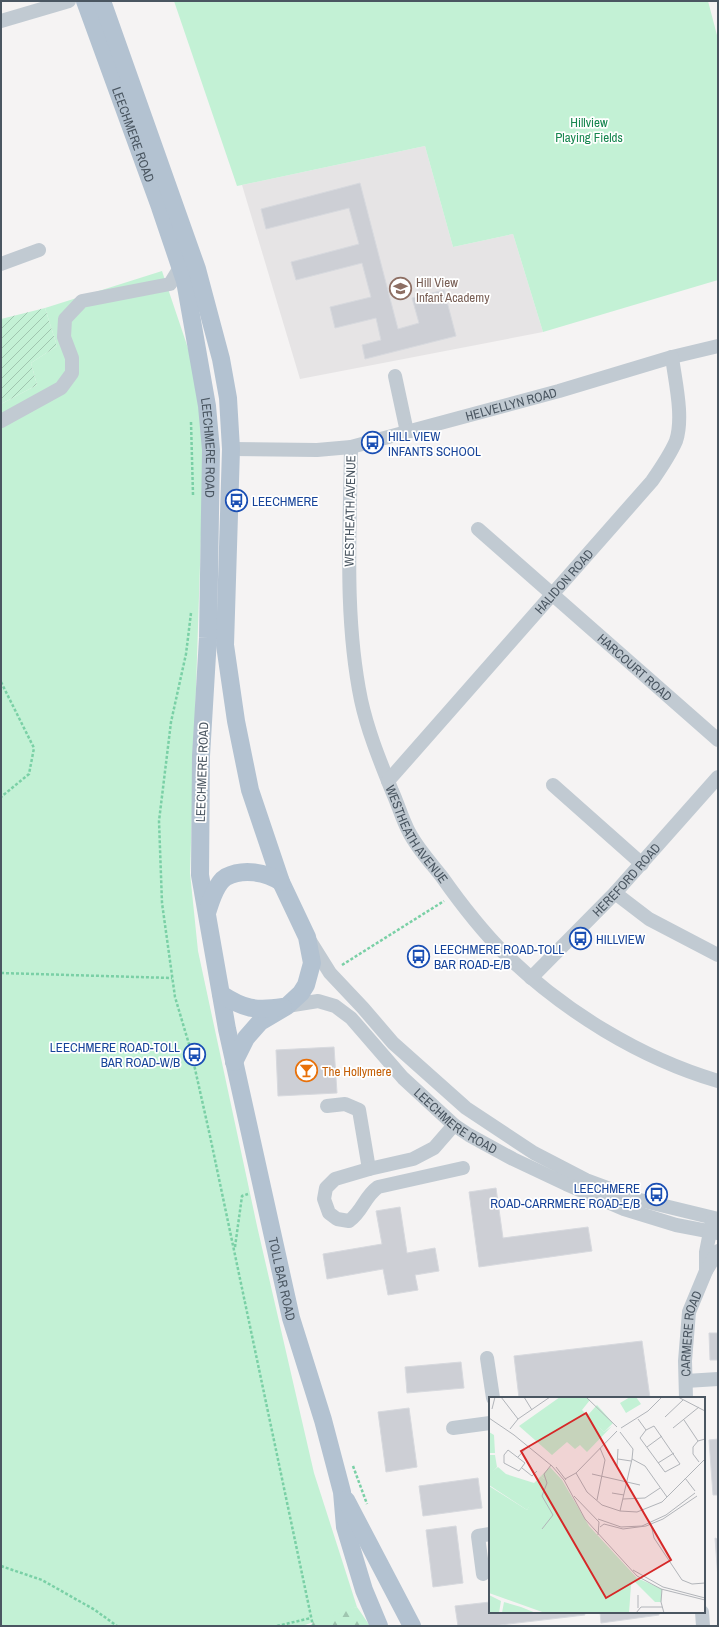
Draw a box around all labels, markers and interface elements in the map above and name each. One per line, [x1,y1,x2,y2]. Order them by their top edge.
street label: LEECHMERE ROAD [108,84,159,185]
park label: Hillview Playing Fields [555,114,623,146]
place label: Hill View Infant Academy [416,274,490,306]
school or university icon: Hill View Infant Academy [388,276,414,302]
street label: HELVELLYN ROAD [464,383,559,424]
street label: LEECHMERE ROAD [197,396,220,498]
place label: HILL VIEW INFANTS SCHOOL [388,428,481,460]
bus stop icon: HILL VIEW INFANTS SCHOOL [360,430,386,456]
street label: WESTHEATH AVENUE [341,455,359,567]
bus stop icon: LEECHMERE [224,488,250,514]
place label: LEECHMERE [252,493,318,510]
street label: HALIDON ROAD [531,545,597,617]
street label: HARCOURT ROAD [594,630,676,705]
street label: LEECHMERE ROAD [192,721,212,822]
street label: WESTHEATH AVENUE [382,782,452,886]
street label: HEREFORD ROAD [588,839,664,920]
bus stop icon: HILLVIEW [568,926,594,952]
place label: HILLVIEW [596,931,645,948]
place label: LEECHMERE ROAD-TOLL BAR ROAD-E/B [434,941,564,973]
bus stop icon: LEECHMERE ROAD-TOLL BAR ROAD-E/B [406,943,432,969]
place label: LEECHMERE ROAD-TOLL BAR ROAD-W/B [50,1039,180,1071]
bus stop icon: LEECHMERE ROAD-TOLL BAR ROAD-W/B [182,1041,208,1067]
bar icon: The Hollymere [293,1058,319,1084]
place label: The Hollymere [322,1063,391,1080]
street label: LEECHMERE ROAD [411,1084,501,1158]
place label: LEECHMERE ROAD-CARRMERE ROAD-E/B [490,1180,640,1212]
bus stop icon: LEECHMERE ROAD-CARRMERE ROAD-E/B [643,1182,669,1208]
street label: TOLL BAR ROAD [265,1236,300,1322]
street label: CARMERE ROAD [676,1288,706,1377]
inset map [489,1397,705,1613]

